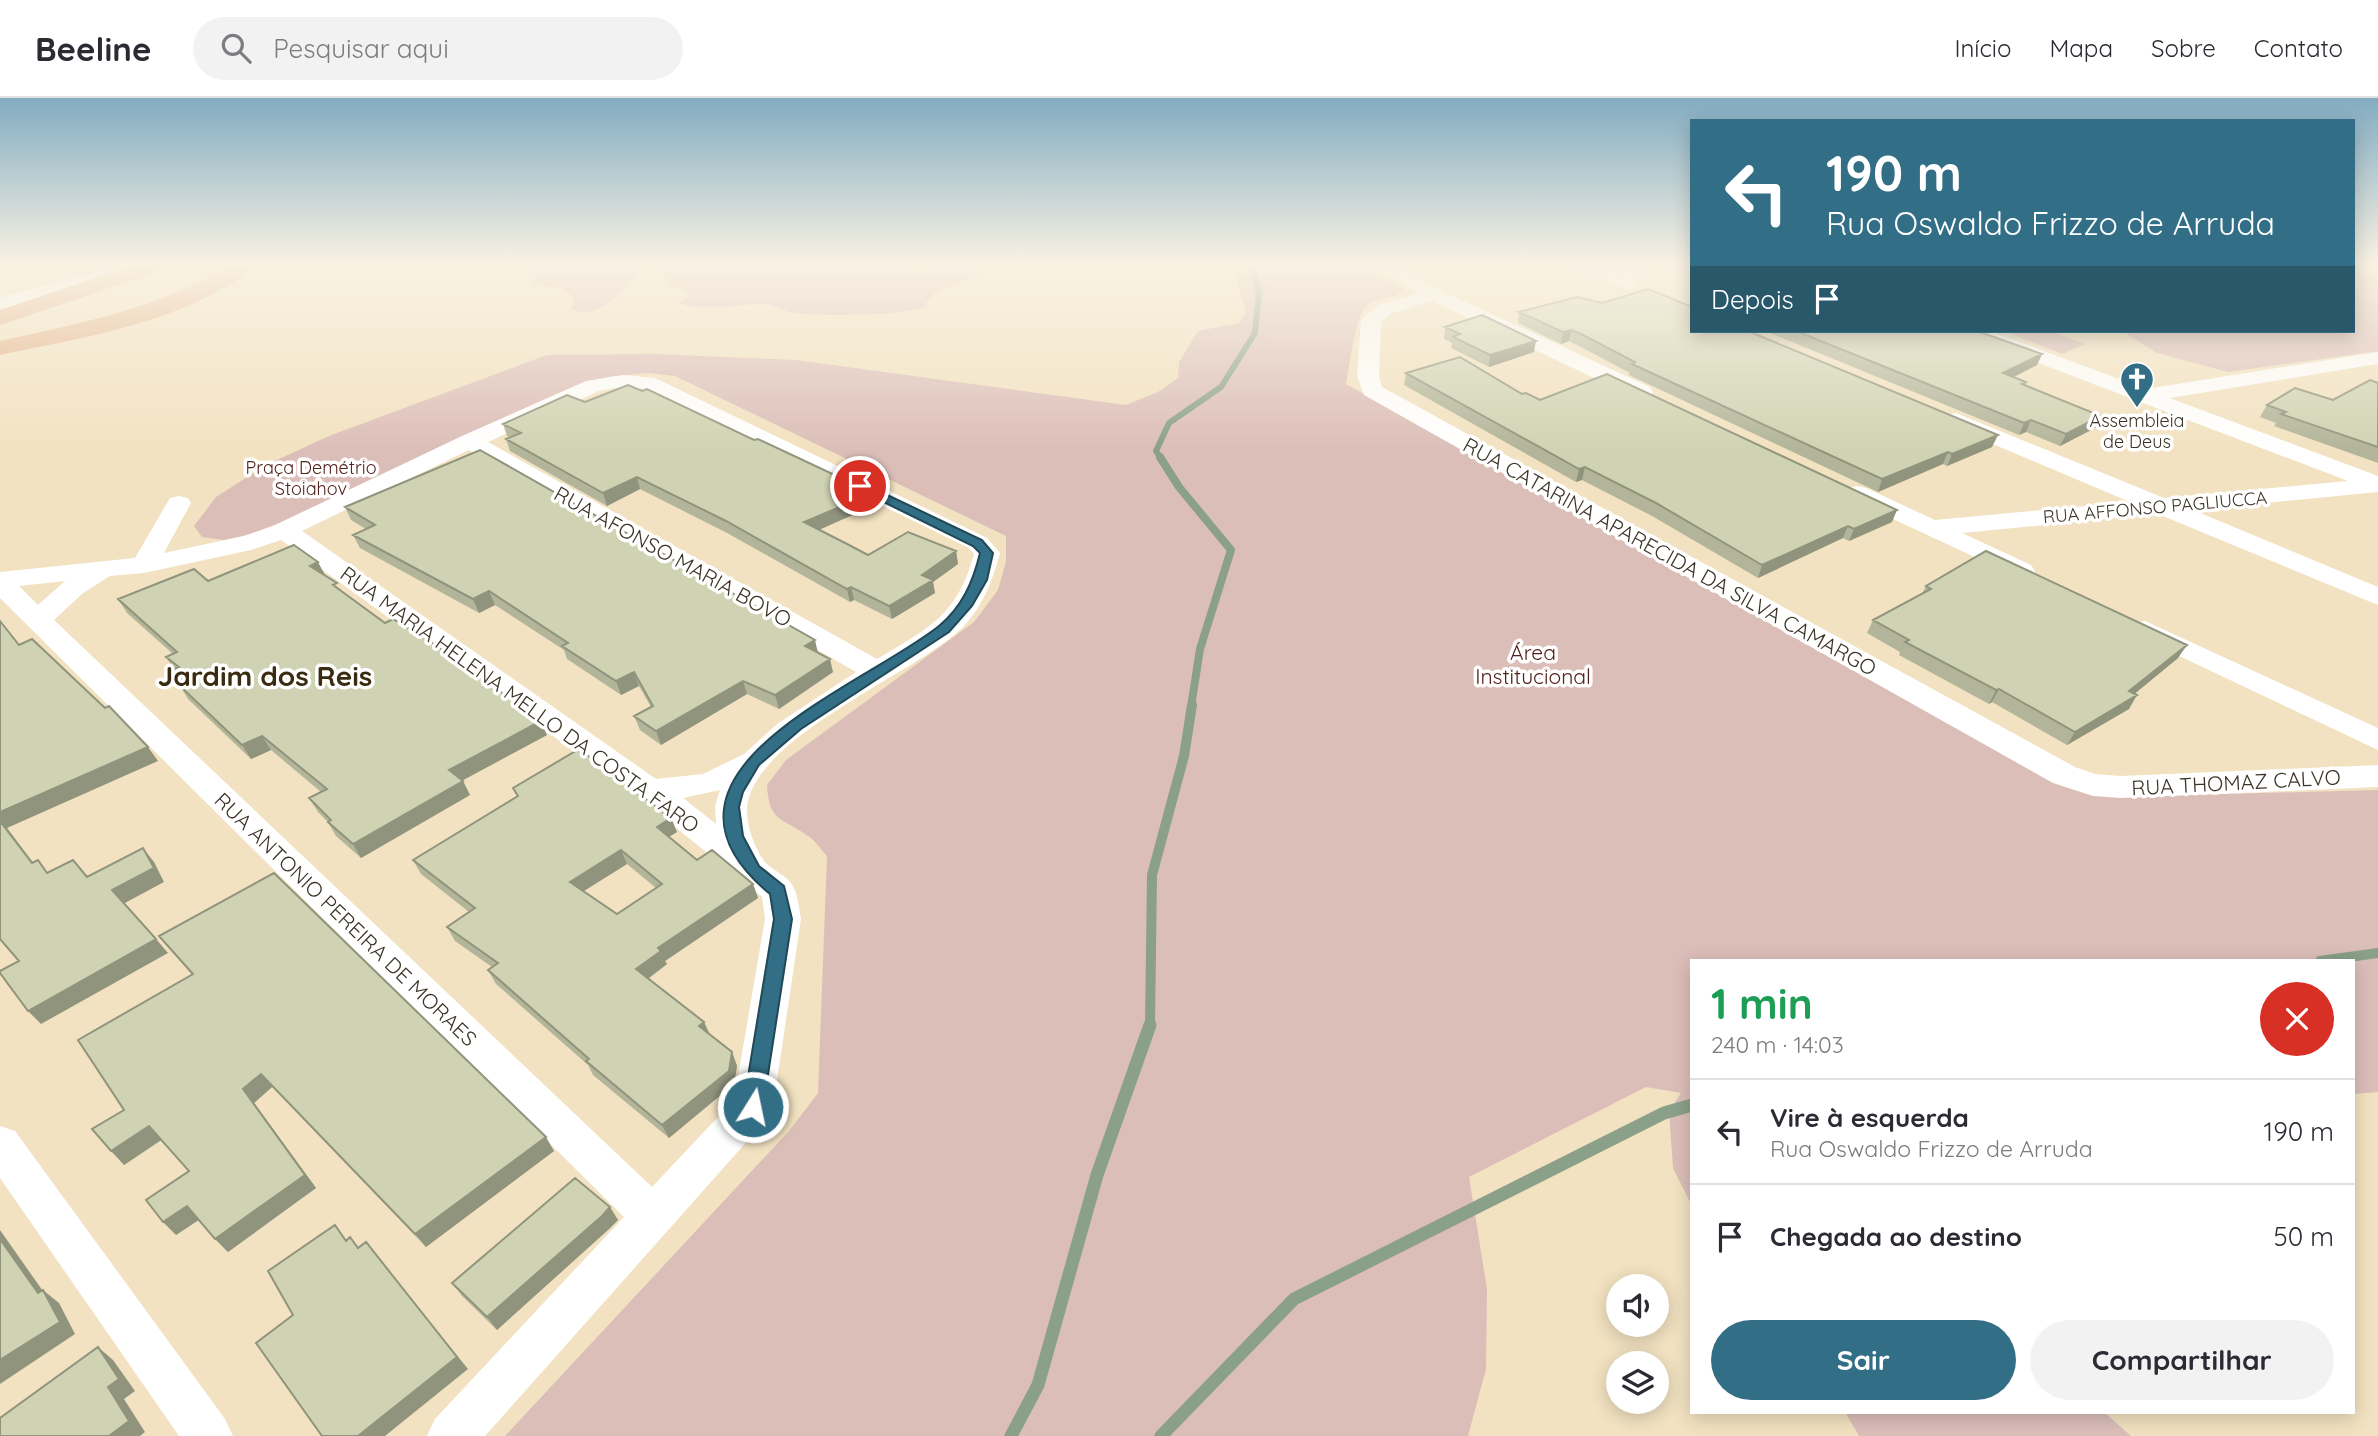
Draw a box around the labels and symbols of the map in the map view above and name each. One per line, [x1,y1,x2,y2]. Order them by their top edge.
church icon: Assembleia de Deus [2118,360,2156,409]
place label: Assembleia de Deus [2090,409,2184,453]
street label: RUA CATARINA APARECIDA DA SILVA CAMARGO [1459,431,1881,681]
park label: Praça Demétrio Stoiahov [245,456,377,500]
pin [830,456,890,516]
street label: RUA AFONSO MARIA BOVO [550,480,796,632]
street label: RUA AFFONSO PAGLIUCCA [2042,486,2268,528]
street label: RUA MARIA HELENA MELLO DA COSTA FARO [335,560,705,838]
park label: Área Institucional [1475,639,1591,689]
district label: Jardim dos Reis [158,658,372,693]
street label: RUA THOMAZ CALVO [2131,764,2341,800]
street label: RUA ANTONIO PEREIRA DE MORAES [210,787,482,1051]
position arrow [716,1070,790,1144]

